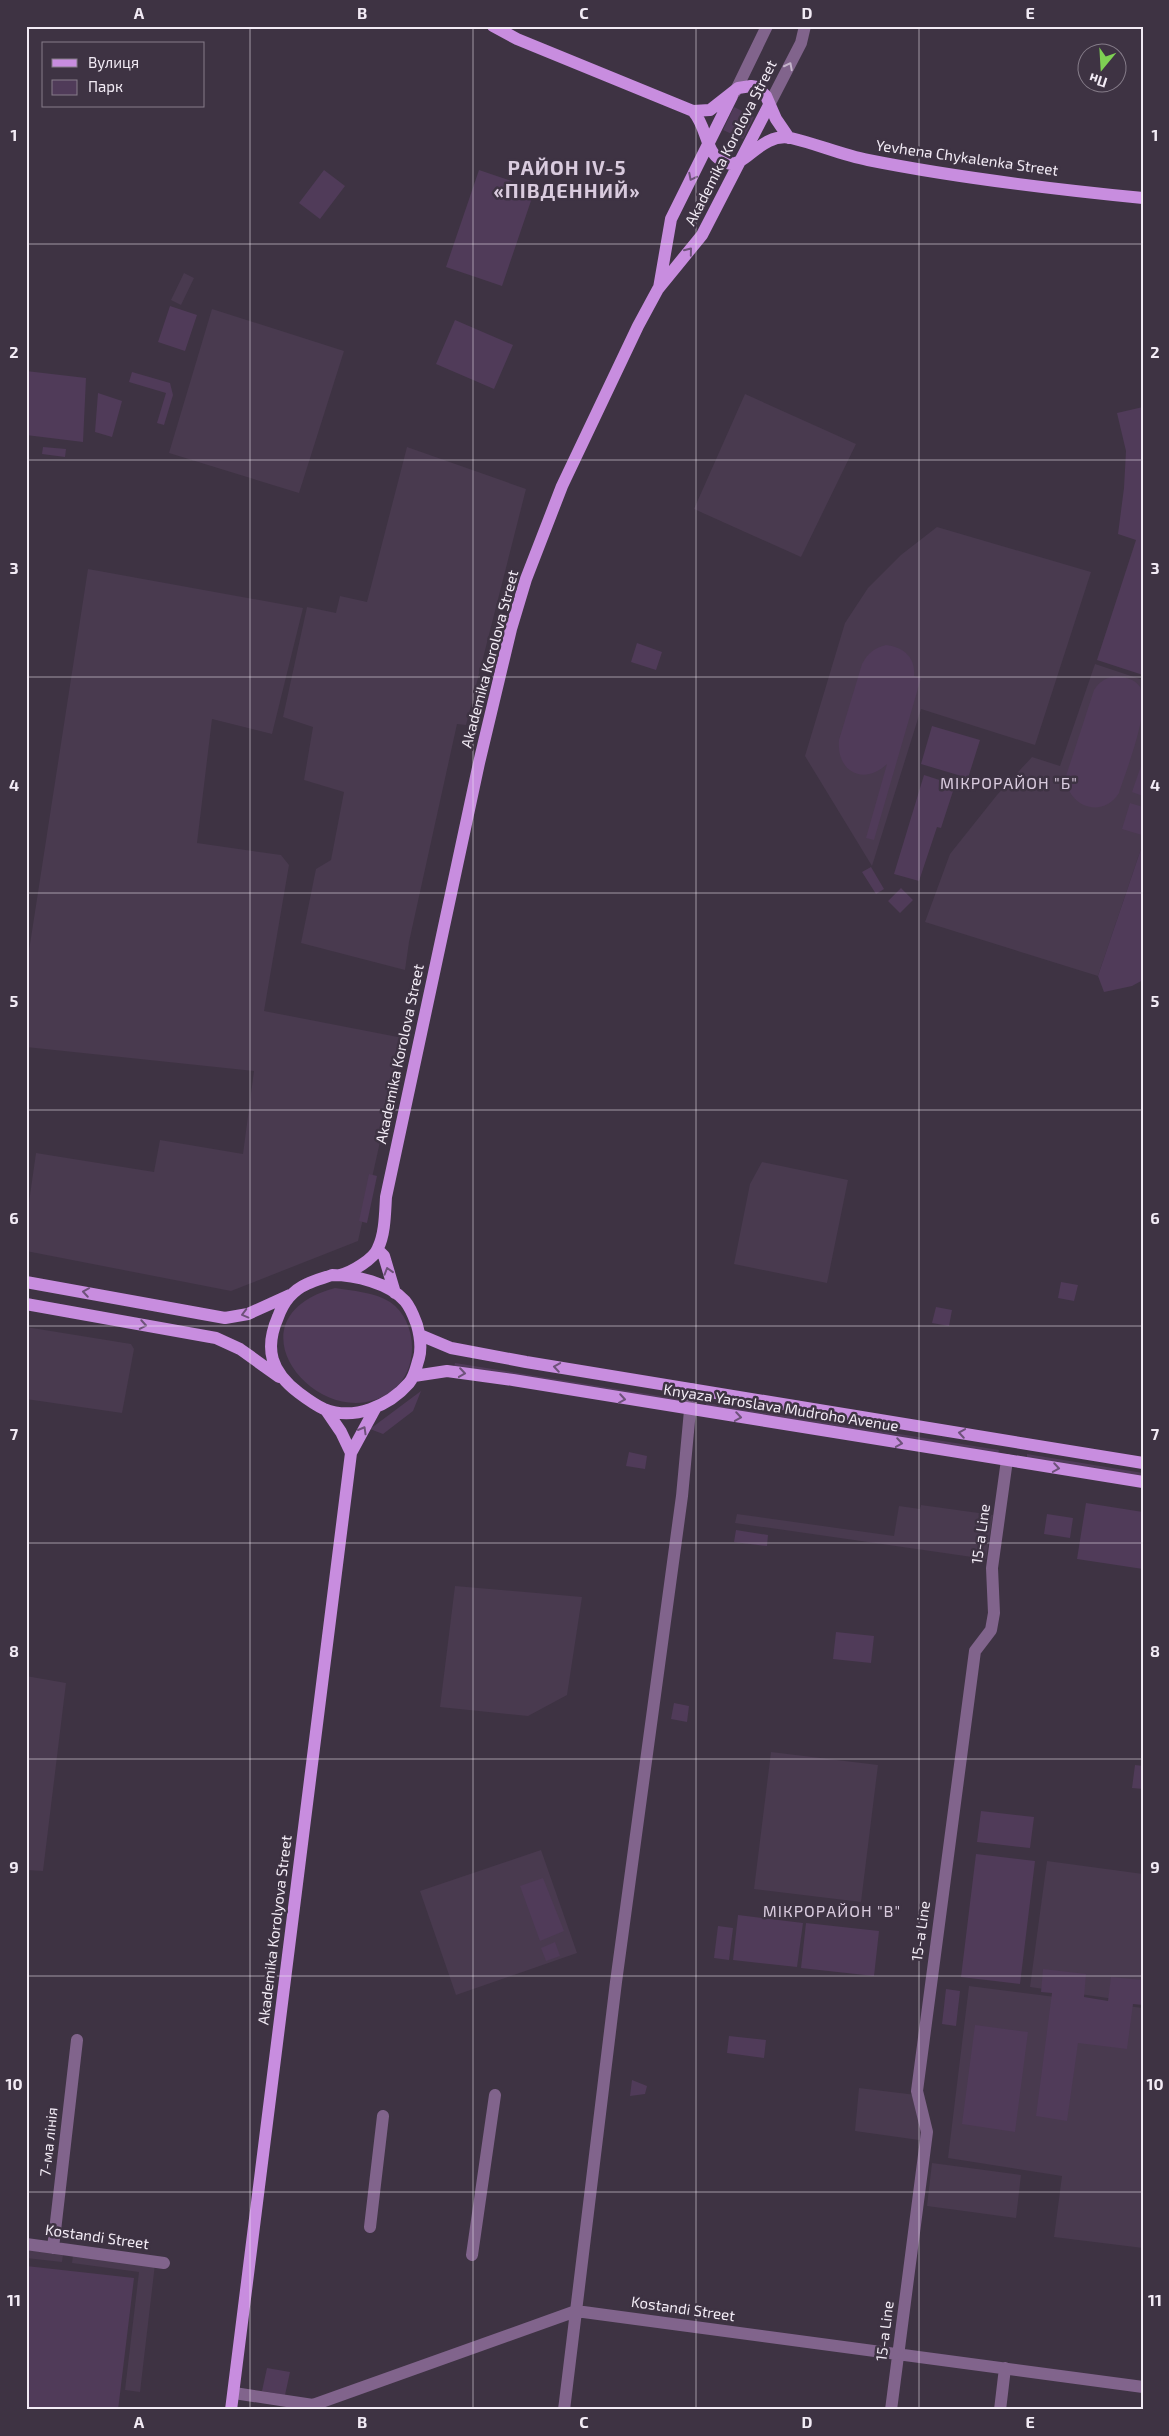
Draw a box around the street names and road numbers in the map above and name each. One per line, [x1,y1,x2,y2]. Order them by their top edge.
street label: Akademika Korolova Street [680,56,780,228]
street label: Yevhena Chykalenka Street [875,135,1060,179]
street label: Akademika Korolova Street [457,568,522,750]
street label: Akademika Korolova Street [371,962,427,1145]
street label: Knyaza Yaroslava Mudroho Avenue [662,1380,900,1434]
street label: 15-a Line [967,1503,993,1565]
street label: Akademika Korolyova Street [253,1834,295,2026]
street label: 15-a Line [907,1900,933,1962]
street label: 7-ма лінія [35,2106,61,2178]
street label: Kostandi Street [44,2220,151,2252]
street label: Kostandi Street [630,2292,737,2324]
street label: 15-a Line [871,2300,897,2362]

